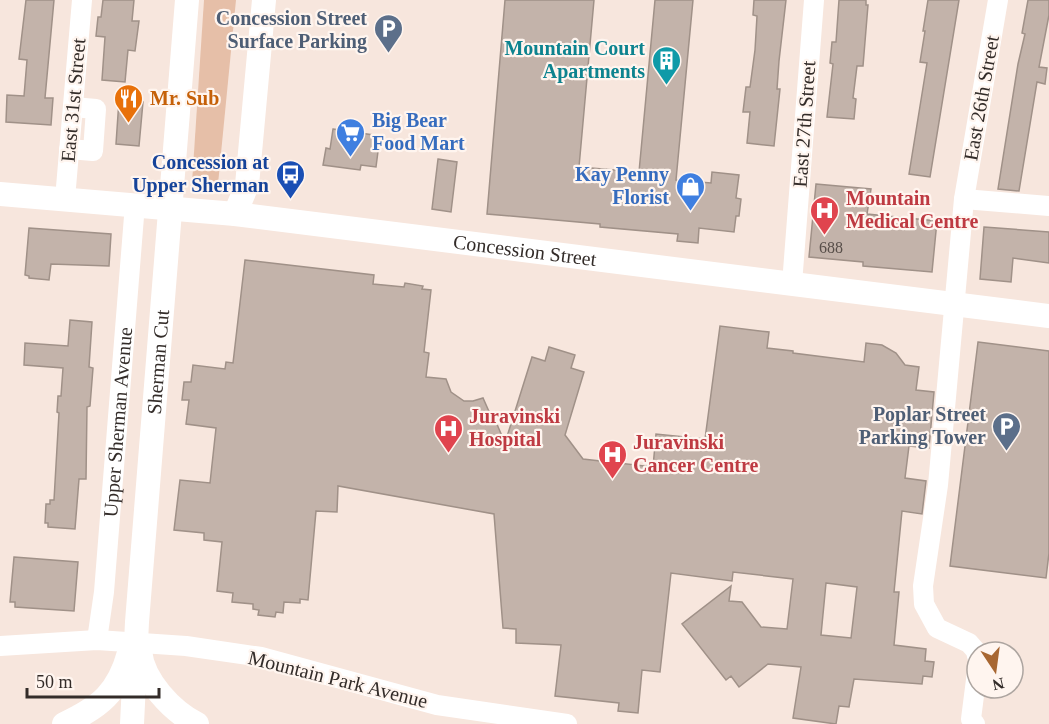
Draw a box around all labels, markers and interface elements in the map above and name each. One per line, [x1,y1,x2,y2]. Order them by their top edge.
place label: Concession Street Surface Parking [216,7,367,53]
parking icon: Concession Street Surface Parking [372,13,404,55]
street label: East 26th Street [959,33,1003,162]
street label: East 31st Street [57,37,89,163]
place label: Mountain Court Apartments [504,37,645,83]
building icon: Mountain Court Apartments [650,44,682,86]
street label: East 27th Street [789,60,819,188]
restaurant icon: Mr. Sub [113,82,145,124]
place label: Mr. Sub [150,87,219,109]
place label: Big Bear Food Mart [372,109,465,154]
supermarket icon: Big Bear Food Mart [335,116,367,158]
place label: Concession at Upper Sherman [132,151,269,197]
bus stop icon: Concession at Upper Sherman [274,158,306,200]
place label: Kay Penny Florist [575,163,669,208]
shop icon: Kay Penny Florist [674,170,706,212]
place label: Mountain Medical Centre [846,187,978,232]
hospital icon: Mountain Medical Centre [809,194,841,236]
street label: Concession Street [452,230,598,270]
house number: 688 [819,239,843,256]
street label: Sherman Cut [143,308,173,415]
street label: Upper Sherman Avenue [99,326,136,518]
place label: Poplar Street Parking Tower [859,403,986,449]
place label: Juravinski Hospital [469,405,561,451]
parking icon: Poplar Street Parking Tower [991,410,1023,452]
hospital icon: Juravinski Hospital [432,412,464,454]
place label: Juravinski Cancer Centre [633,431,758,476]
hospital icon: Juravinski Cancer Centre [596,438,628,480]
north arrow [965,640,1025,700]
street label: Mountain Park Avenue [246,646,430,712]
scale bar [27,661,159,699]
text: 50 m [36,672,73,692]
text: N [990,675,1006,694]

